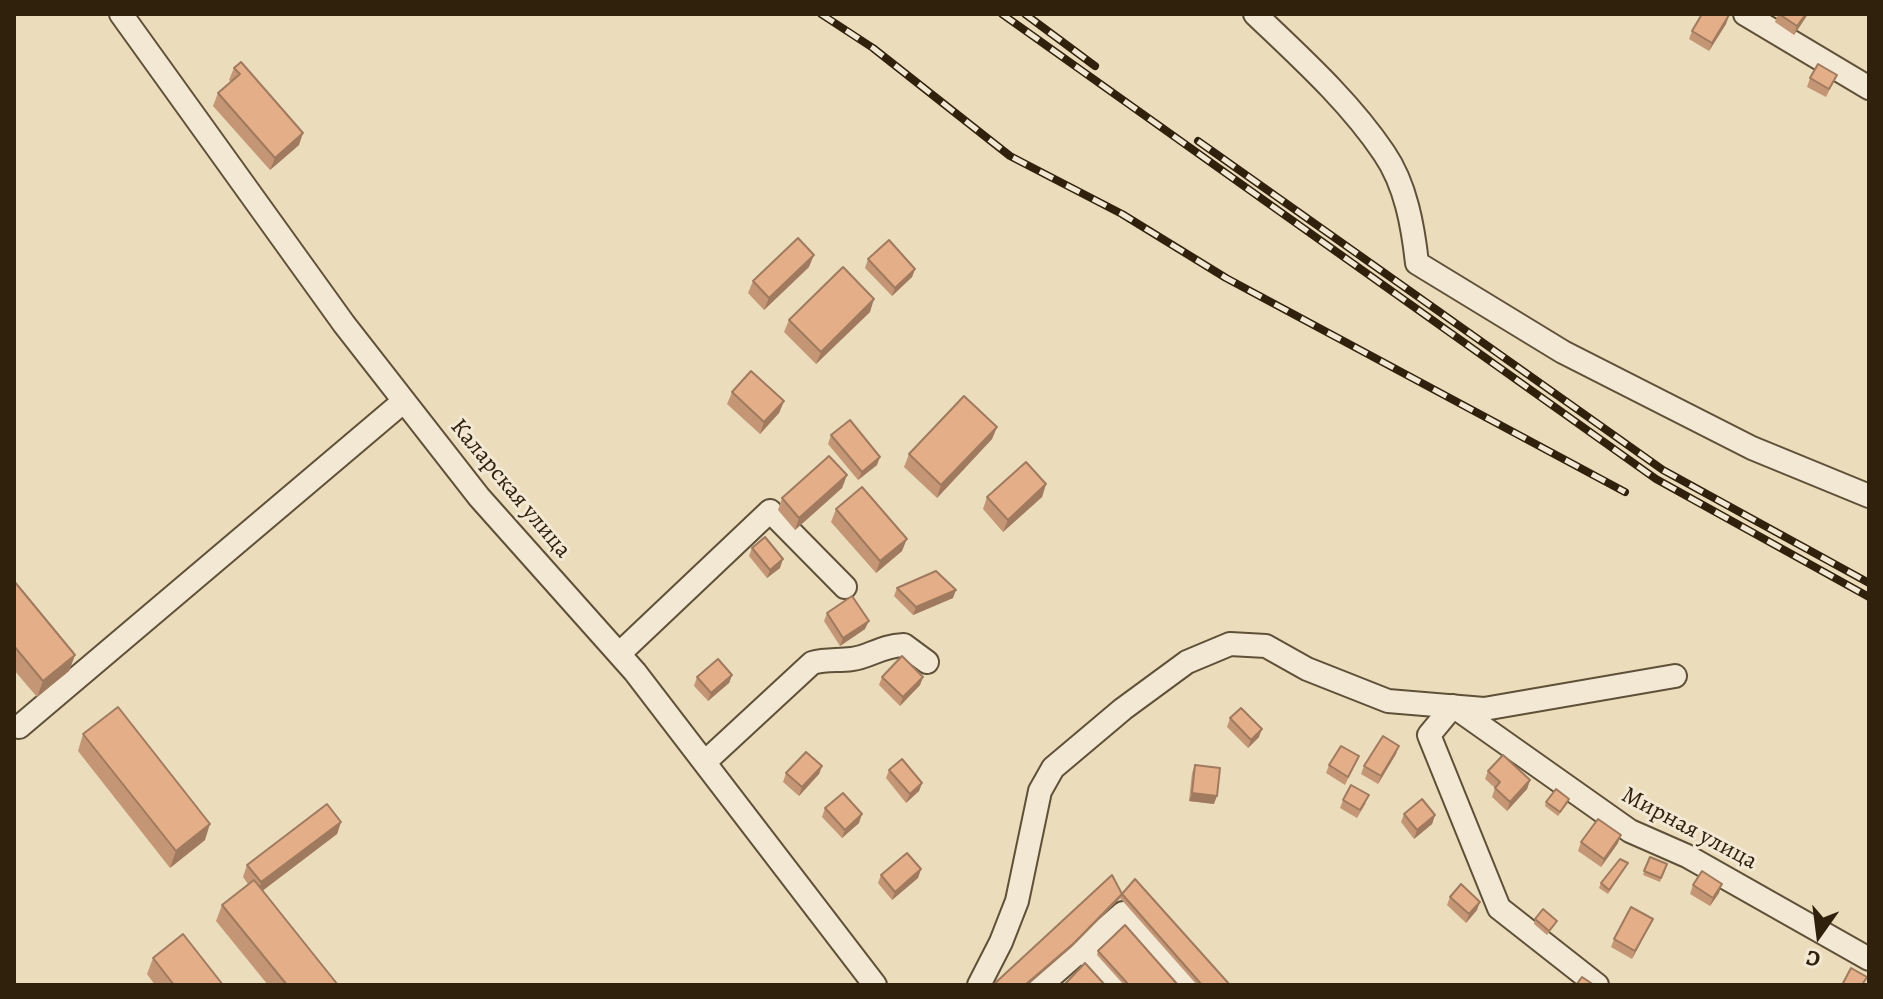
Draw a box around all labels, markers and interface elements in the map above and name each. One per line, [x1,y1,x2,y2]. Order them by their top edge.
street label: Каларская улица [443,414,577,564]
street label: Мирная улица [1616,781,1762,877]
north arrow [1779,895,1859,975]
text: С [1803,942,1823,974]

